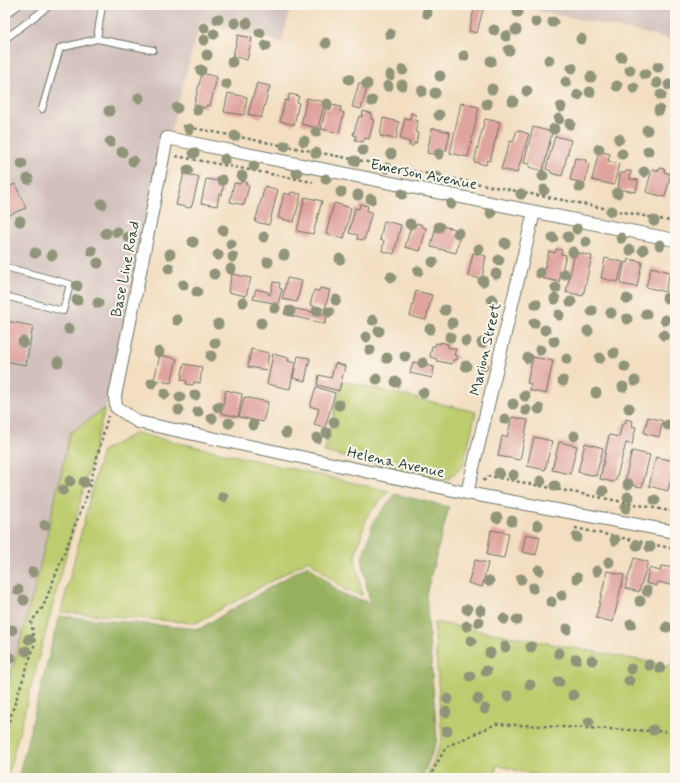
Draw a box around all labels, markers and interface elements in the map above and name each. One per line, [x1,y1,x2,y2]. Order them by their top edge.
street label: Emerson Avenue [369,155,479,195]
street label: Base Line Road [107,219,145,319]
street label: Marion Street [466,300,506,398]
street label: Helena Avenue [345,443,446,483]

